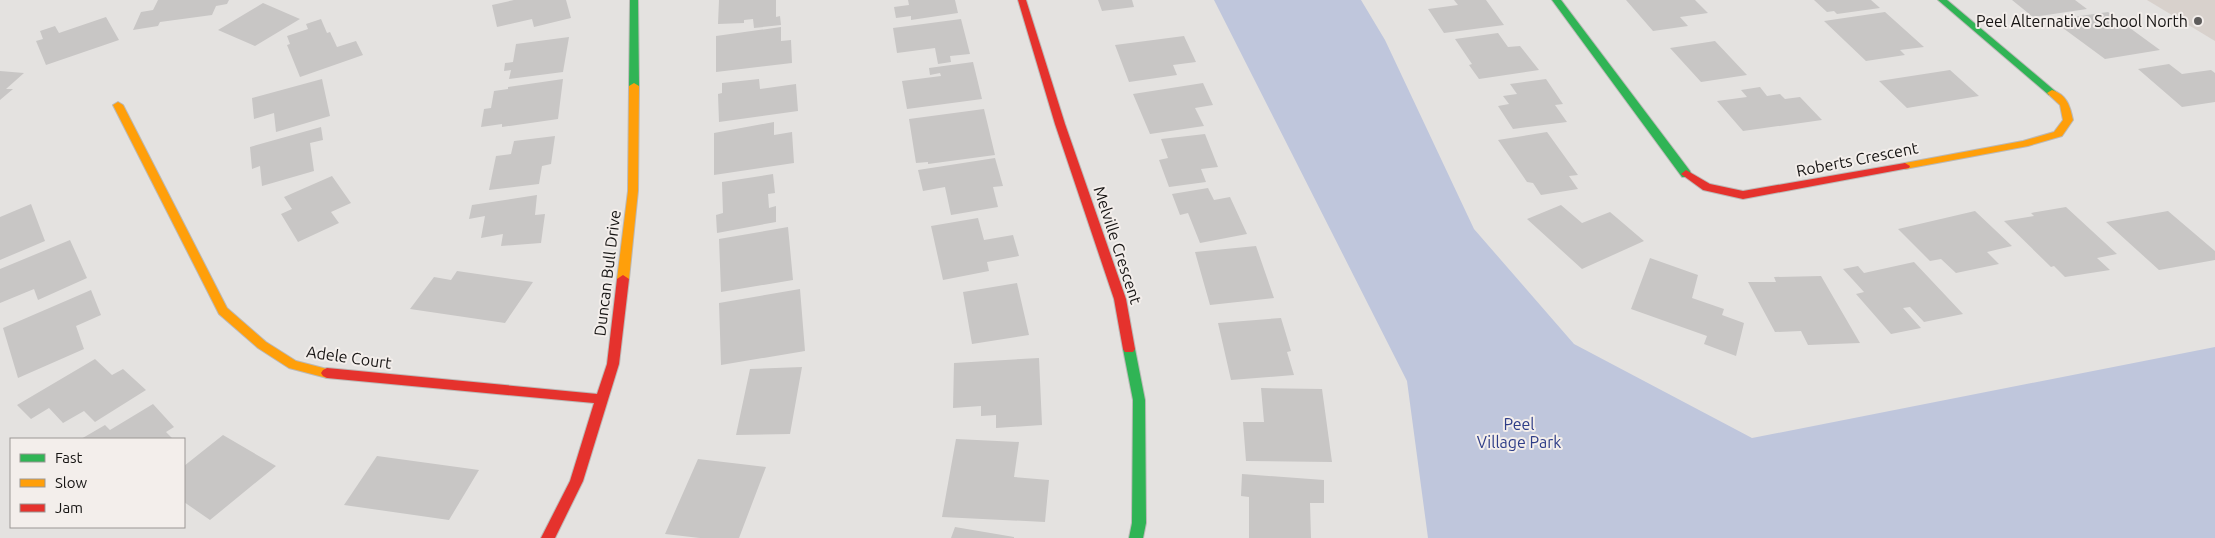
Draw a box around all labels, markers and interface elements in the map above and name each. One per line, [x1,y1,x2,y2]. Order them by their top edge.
place label: Peel Alternative School North [1976,12,2188,30]
marker: Peel Alternative School North [2192,15,2204,27]
street label: Roberts Crescent [1795,138,1920,180]
street label: Melville Crescent [1090,184,1146,307]
street label: Duncan Bull Drive [590,209,624,337]
street label: Adele Court [305,342,393,372]
park label: Peel Village Park [1477,415,1561,451]
legend [10,438,185,528]
text: Fast [55,449,83,466]
text: Slow [55,474,88,491]
text: Jam [55,499,83,516]

